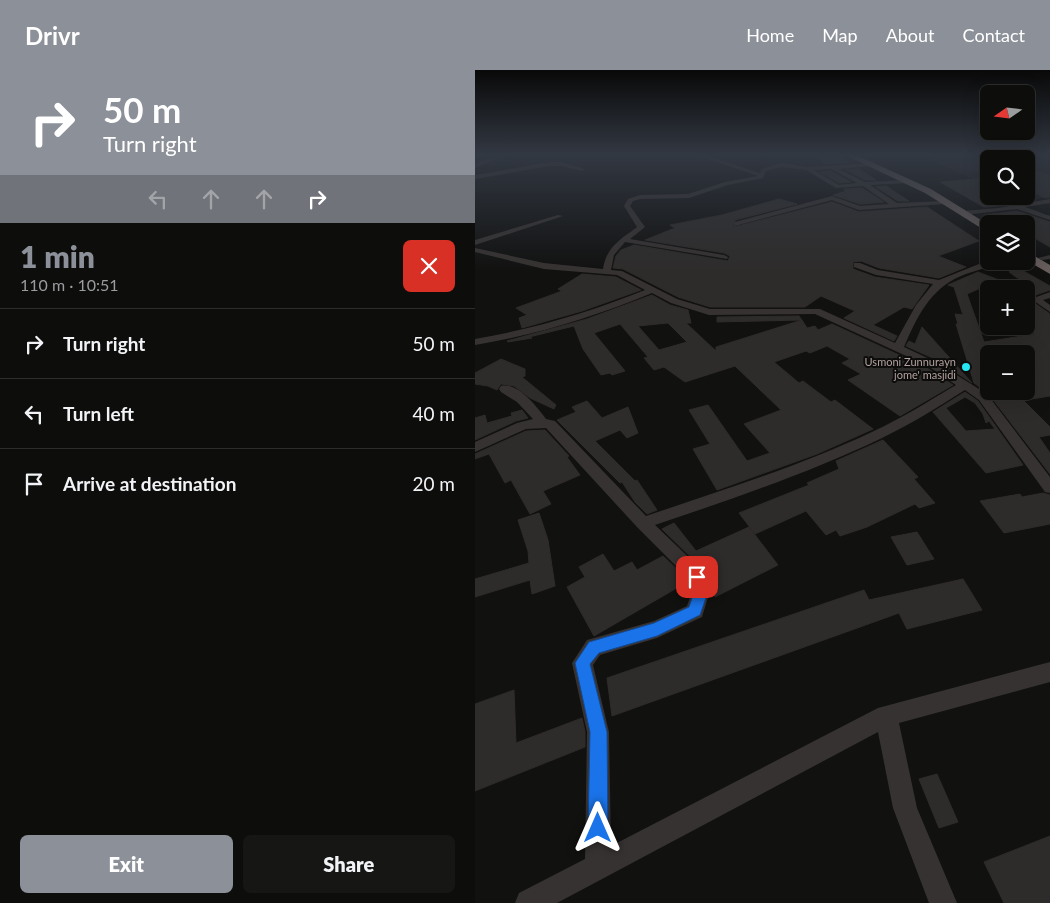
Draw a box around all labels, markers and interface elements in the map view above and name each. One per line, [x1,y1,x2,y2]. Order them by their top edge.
text: Drivr [25,21,80,50]
text: Home [746,24,794,46]
text: Map [822,24,858,46]
text: About [886,24,935,46]
text: Contact [963,24,1025,46]
north arrow [980,85,1035,140]
map controls [980,85,1035,400]
text: 50 m [103,88,181,130]
icon: right [20,90,85,155]
text: Turn right [103,130,197,157]
button: search [980,150,1035,205]
icon: left [144,185,172,213]
icon: ahead [197,185,225,213]
icon: ahead [250,185,278,213]
icon: right [303,185,331,213]
button: layers [980,215,1035,270]
text: 1 min [20,238,95,274]
button: close [403,240,455,292]
text: 110 m · 10:51 [20,275,119,294]
button: + [980,280,1035,335]
icon: right [20,330,48,358]
text: Turn right [63,332,145,355]
text: 50 m [412,332,455,355]
button: − [980,345,1035,400]
place label: Usmoni Zunnurayn jome' masjidi [865,355,956,381]
marker: Usmoni Zunnurayn jome' masjidi [960,361,972,373]
icon: left [20,400,48,428]
text: Turn left [63,402,134,425]
text: 40 m [412,402,455,425]
icon: arrive [20,470,48,498]
text: Arrive at destination [63,472,236,495]
text: 20 m [412,472,455,495]
pin [676,556,718,598]
icon: arrive [683,563,711,591]
position arrow [571,801,623,853]
button: Exit [20,835,233,893]
button: Share [243,835,455,893]

